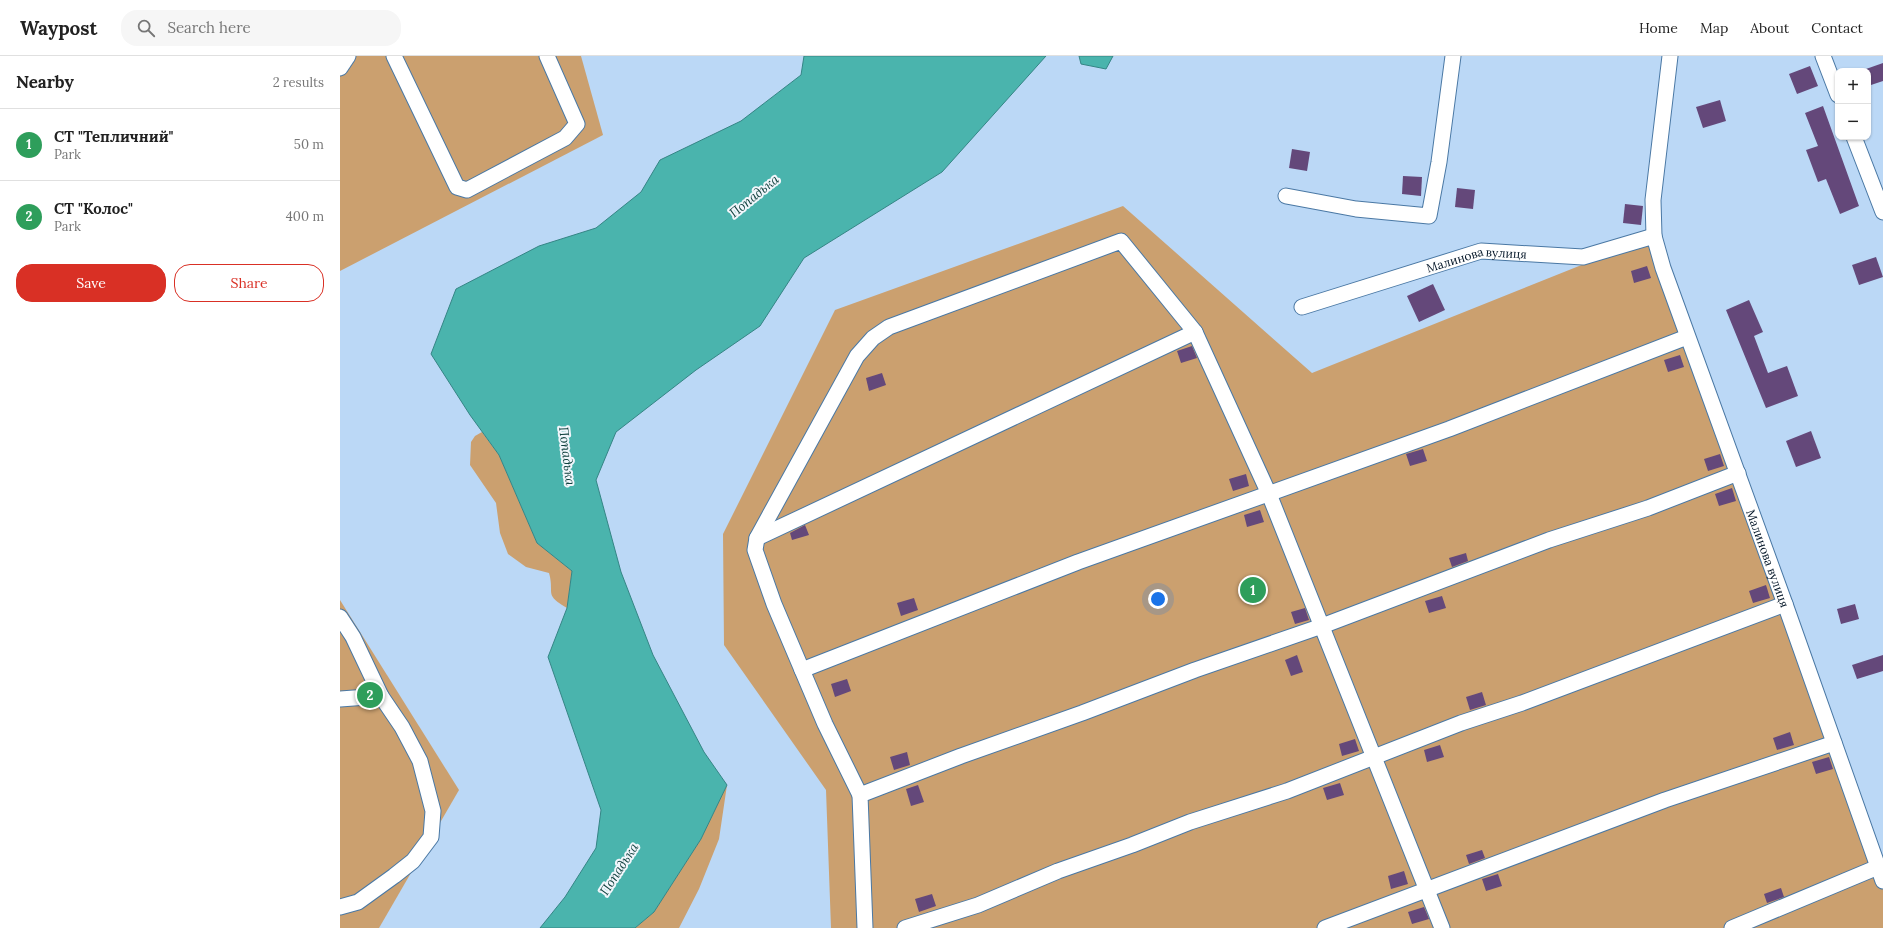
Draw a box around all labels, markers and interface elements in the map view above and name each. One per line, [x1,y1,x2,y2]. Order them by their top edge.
search box [121,10,401,46]
text: Waypost [20,16,97,40]
icon: search [135,17,157,39]
text: Search here [167,18,251,37]
text: Home [1639,19,1678,37]
text: Map [1700,19,1728,37]
text: About [1750,19,1789,37]
text: Contact [1811,19,1863,37]
map controls [1835,68,1871,140]
button: + [1835,68,1871,104]
text: Nearby [16,71,74,93]
text: 2 results [273,74,324,91]
button: − [1835,104,1871,140]
text: СТ "Тепличний" [54,127,173,146]
text: 1 [26,136,32,153]
text: 50 m [294,136,324,153]
text: Park [54,146,81,163]
water label: Попадька [726,170,783,221]
text: СТ "Колос" [54,199,133,218]
text: 2 [26,208,32,225]
text: 400 m [286,208,324,225]
text: Park [54,218,81,235]
street label: Малинова вулиця [1424,243,1527,275]
button: Save [16,264,166,302]
button: Share [174,264,324,302]
water label: Попадька [555,426,579,487]
street label: Малинова вулиця [1744,507,1793,609]
pin: 1 [1240,575,1266,605]
your location [1148,589,1168,609]
pin: 2 [357,680,383,710]
water label: Попадька [596,839,643,898]

